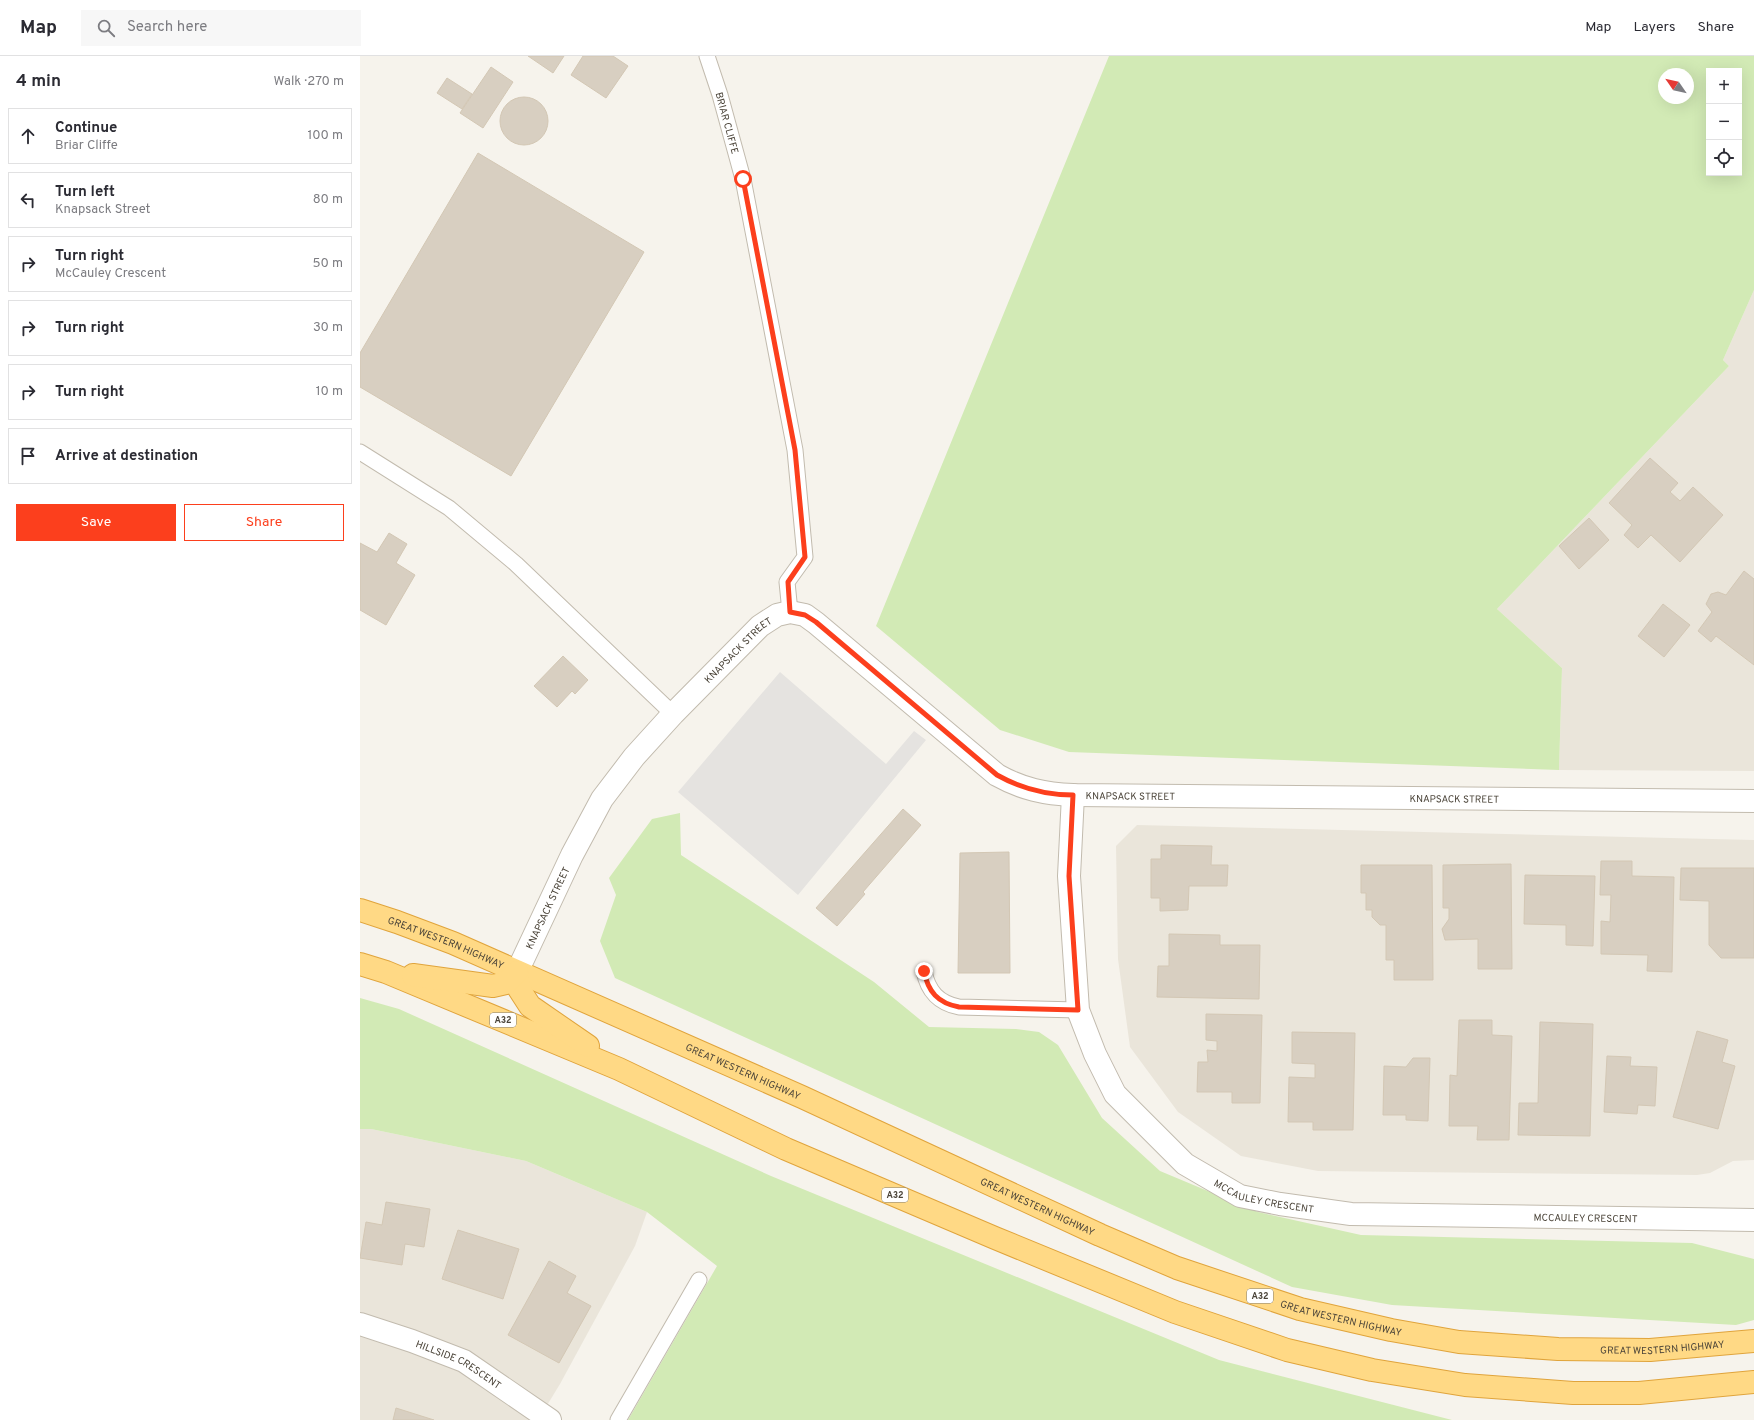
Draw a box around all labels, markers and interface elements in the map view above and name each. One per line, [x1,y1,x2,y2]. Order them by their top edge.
search box [81,10,361,46]
text: Map [20,16,57,40]
icon: search [95,17,117,39]
text: Search here [127,18,207,37]
text: Map [1585,19,1611,36]
text: Layers [1633,19,1675,36]
text: Share [1697,19,1734,36]
north arrow [1658,68,1694,104]
map controls [1706,68,1742,176]
button: + [1706,68,1742,104]
text: 4 min [16,71,61,93]
text: Walk · 270 m [274,74,344,90]
street label: BRIAR CLIFFE [712,91,741,156]
button: − [1706,104,1742,140]
text: Continue [55,119,117,138]
icon: ahead [17,125,39,147]
text: 100 m [307,128,343,144]
text: Briar Cliffe [55,138,118,154]
button: locate [1706,140,1742,176]
route start [734,170,752,188]
text: Turn left [55,183,115,202]
icon: left [17,189,39,211]
text: 80 m [313,192,343,208]
text: Knapsack Street [55,202,150,218]
text: Turn right [55,247,124,266]
icon: right [17,253,39,275]
text: 50 m [313,256,343,272]
text: McCauley Crescent [55,266,166,282]
icon: right [17,317,39,339]
text: Turn right [55,319,124,338]
text: 30 m [313,320,343,336]
icon: right [17,381,39,403]
text: Turn right [55,383,124,402]
text: 10 m [316,384,343,400]
icon: arrive [17,445,39,467]
text: Arrive at destination [55,447,198,466]
button: Save [16,504,176,541]
button: Share [184,504,344,541]
street label: KNAPSACK STREET [702,615,775,687]
street label: KNAPSACK STREET [1085,790,1175,804]
street label: KNAPSACK STREET [1409,793,1499,807]
street label: KNAPSACK STREET [524,865,574,952]
street label: GREAT WESTERN HIGHWAY [386,914,506,973]
route end [915,962,933,980]
road number: A32 [490,1013,516,1027]
street label: GREAT WESTERN HIGHWAY [683,1041,803,1104]
street label: GREAT WESTERN HIGHWAY [978,1175,1097,1240]
street label: MCCAULEY CRESCENT [1211,1177,1315,1217]
road number: A32 [882,1188,908,1202]
street label: MCCAULEY CRESCENT [1533,1212,1638,1226]
road number: A32 [1247,1289,1273,1303]
street label: GREAT WESTERN HIGHWAY [1278,1298,1403,1340]
street label: HILLSIDE CRESCENT [414,1338,503,1393]
street label: GREAT WESTERN HIGHWAY [1600,1339,1726,1358]

